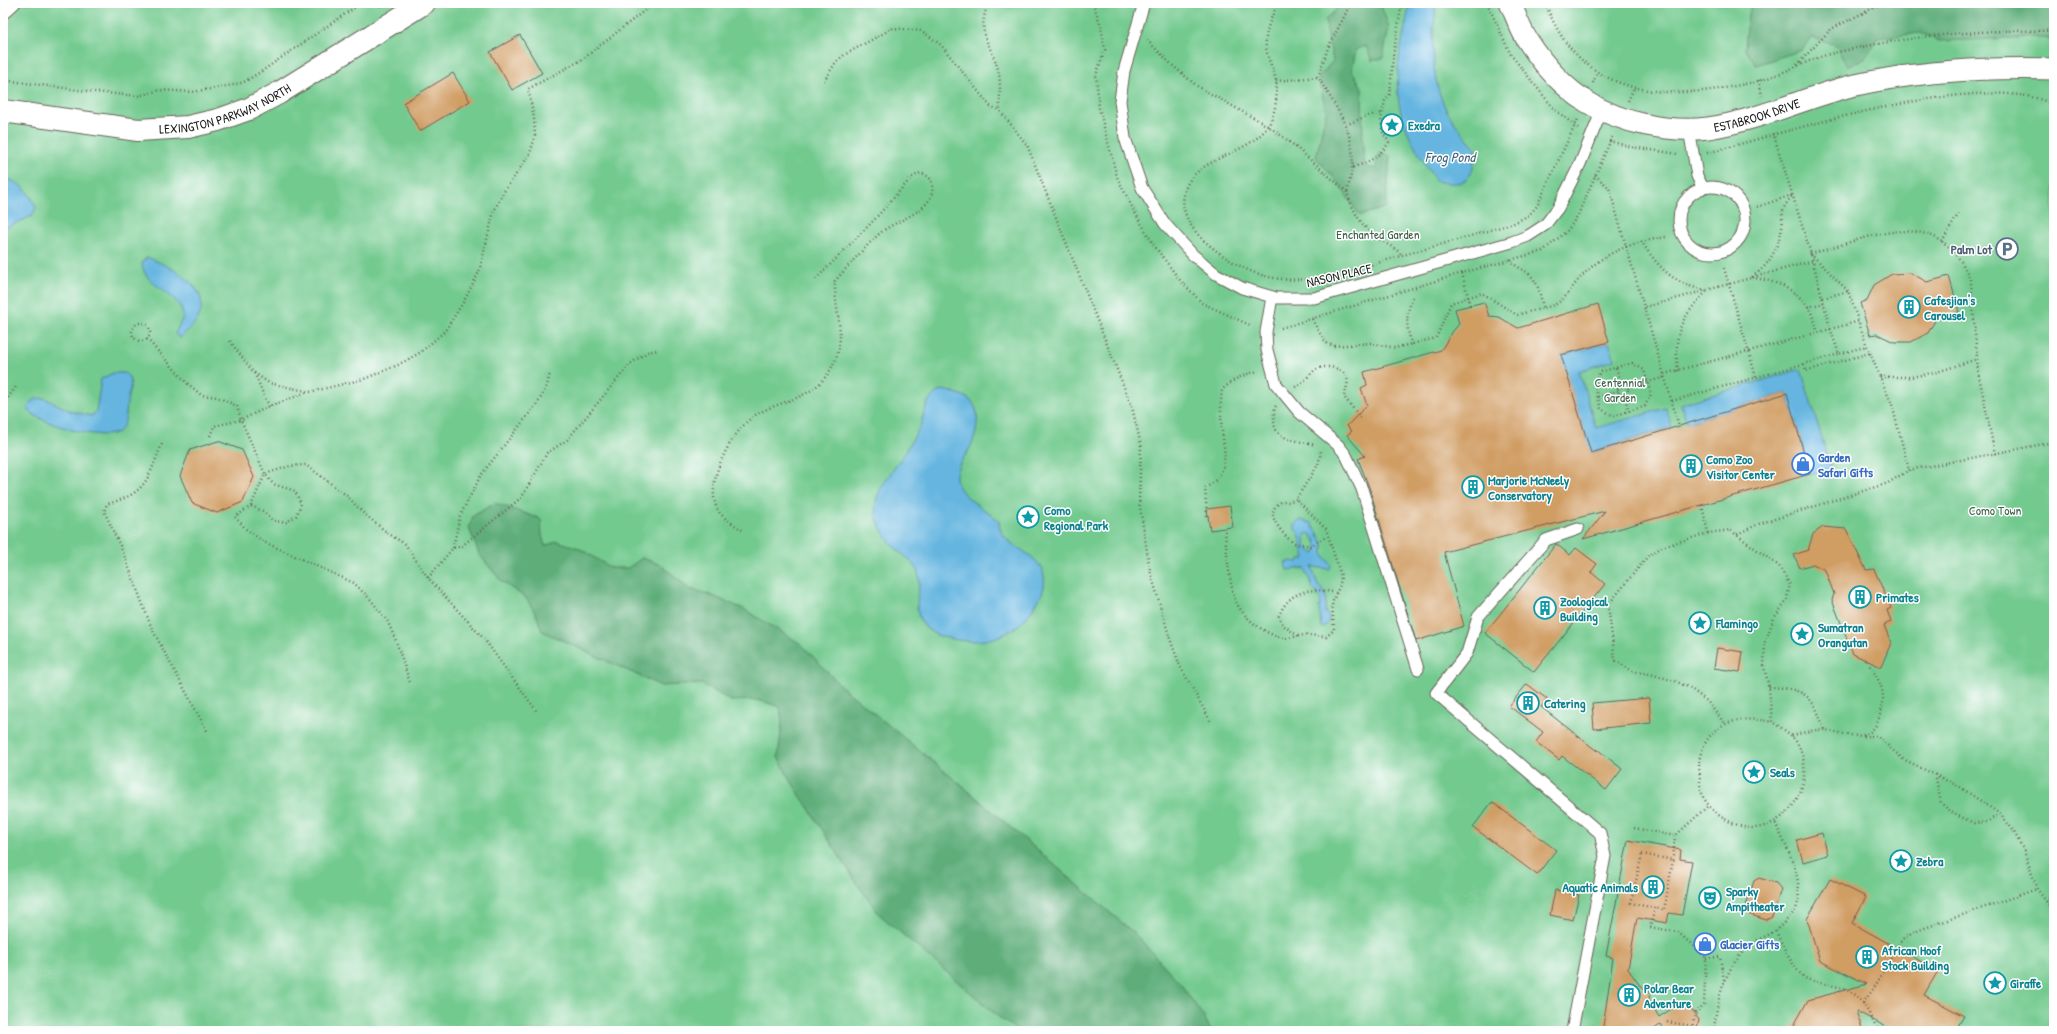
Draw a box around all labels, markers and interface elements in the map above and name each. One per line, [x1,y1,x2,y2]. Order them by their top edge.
street label: LEXINGTON PARKWAY NORTH [159,79,294,138]
street label: ESTABROOK DRIVE [1712,94,1803,136]
place icon: Exedra [1379,112,1405,138]
place label: Exedra [1408,116,1441,134]
water label: Frog Pond [1425,147,1477,167]
park label: Enchanted Garden [1336,225,1420,243]
parking icon: Palm Lot [1994,236,2020,262]
place label: Palm Lot [1951,240,1993,258]
street label: NASON PLACE [1304,259,1374,291]
place label: Cafesjian's Carousel [1924,291,1975,324]
building icon: Cafesjian's Carousel [1896,294,1922,320]
park label: Centennial Garden [1594,373,1646,406]
place label: Garden Safari Gifts [1818,448,1873,481]
place label: Como Zoo Visitor Center [1706,450,1776,483]
shop icon: Garden Safari Gifts [1790,451,1816,477]
building icon: Como Zoo Visitor Center [1678,453,1704,479]
place label: Marjorie McNeely Conservatory [1488,471,1570,505]
building icon: Marjorie McNeely Conservatory [1460,474,1486,500]
place label: Como Regional Park [1044,501,1109,535]
park label: Como Town [1969,501,2021,519]
place icon: Como Regional Park [1015,504,1041,530]
building icon: Primates [1847,584,1873,610]
place label: Primates [1876,588,1919,606]
place label: Zoological Building [1560,592,1609,626]
building icon: Zoological Building [1532,595,1558,621]
place icon: Flamingo [1687,610,1713,636]
place label: Flamingo [1715,614,1759,633]
place label: Sumatran Orangutan [1818,618,1868,652]
place icon: Sumatran Orangutan [1789,621,1815,647]
building icon: Catering [1515,690,1541,716]
place label: Catering [1544,694,1586,713]
place icon: Seals [1741,759,1767,785]
place label: Seals [1770,763,1795,781]
place icon: Zebra [1888,848,1914,874]
place label: Zebra [1916,852,1944,870]
building icon: Aquatic Animals [1640,874,1666,900]
place label: Aquatic Animals [1562,878,1638,897]
place label: Sparky Ampitheater [1726,882,1786,916]
theatre icon: Sparky Ampitheater [1697,885,1723,911]
shop icon: Glacier Gifts [1692,931,1718,957]
place label: Glacier Gifts [1720,935,1779,953]
place label: African Hoof Stock Building [1882,941,1949,975]
building icon: African Hoof Stock Building [1854,944,1880,970]
place icon: Giraffe [1982,970,2008,996]
place label: Giraffe [2010,974,2042,992]
place label: Polar Bear Adventure [1644,979,1695,1012]
building icon: Polar Bear Adventure [1616,982,1642,1008]

